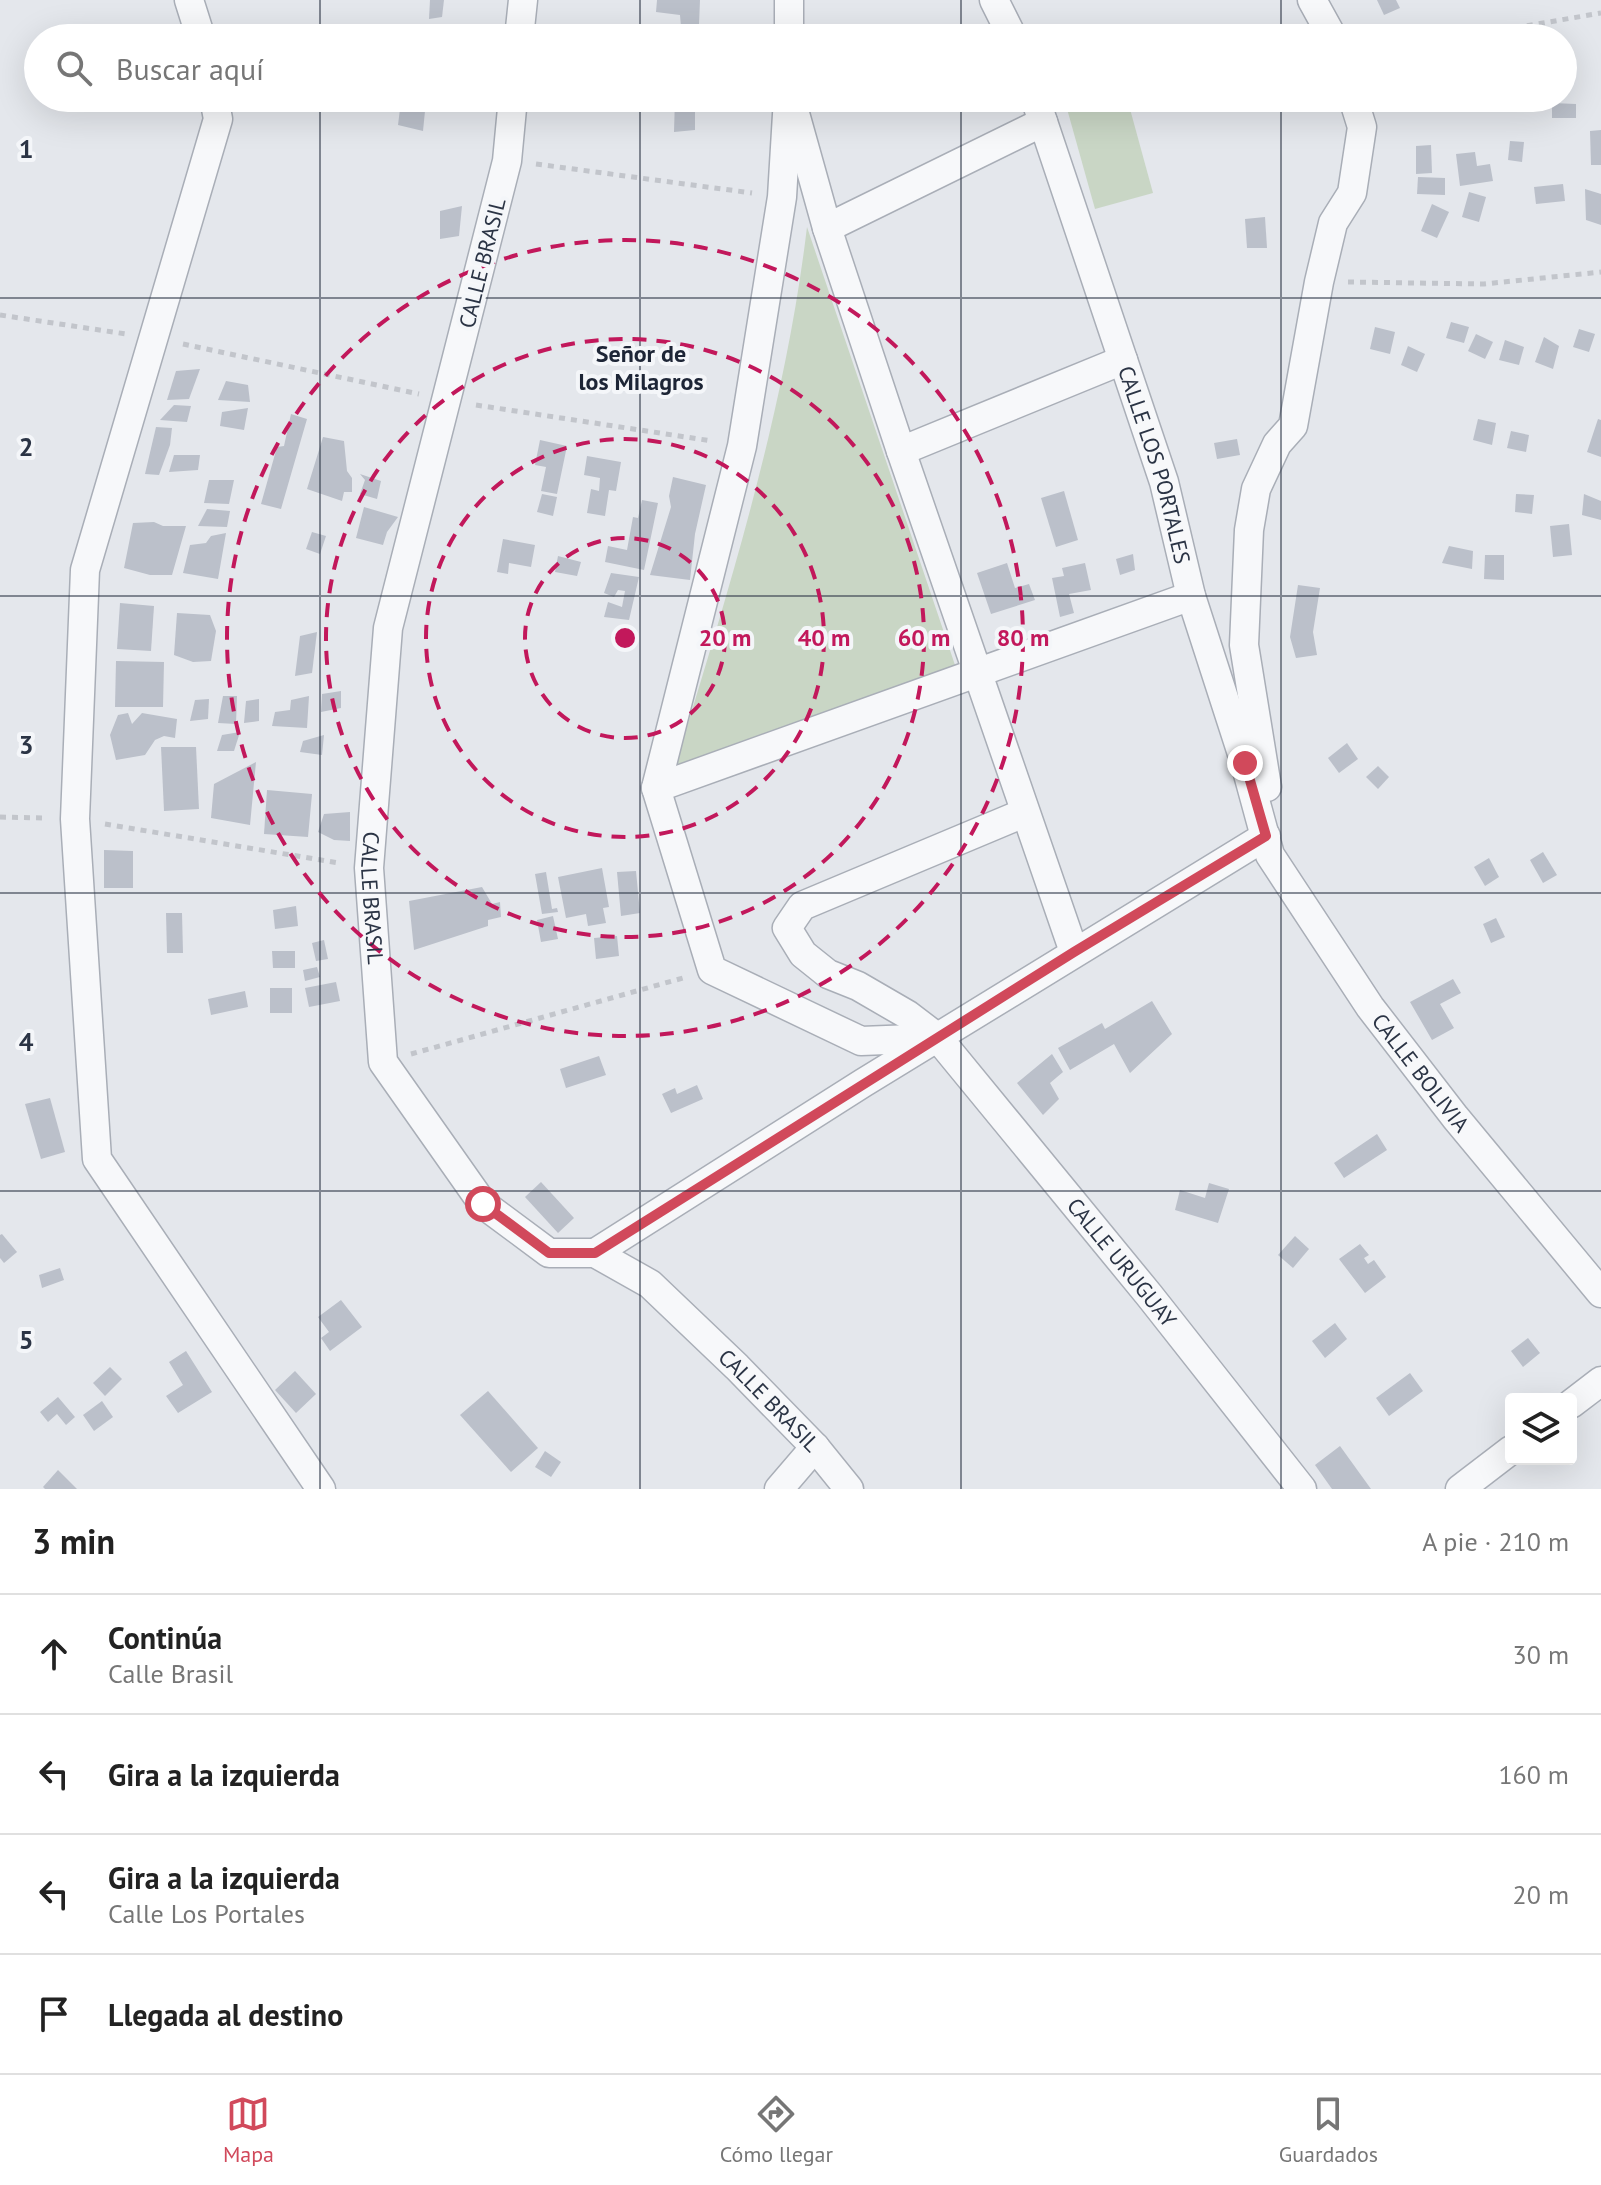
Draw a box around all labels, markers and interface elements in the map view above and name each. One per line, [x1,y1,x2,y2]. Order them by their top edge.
search box [24,24,1577,112]
icon: search [52,46,96,90]
text: Buscar aquí [116,49,264,88]
text: 1 [19,132,33,165]
street label: CALLE BRASIL [452,195,512,331]
district label: Señor de los Milagros [578,338,704,397]
street label: CALLE LOS PORTALES [1112,362,1197,566]
text: 2 [19,430,33,463]
text: 20 m [699,622,751,653]
text: 40 m [798,622,850,653]
text: 60 m [898,622,950,653]
text: 80 m [997,622,1049,653]
centre of rings [611,624,639,652]
text: 3 [19,728,33,761]
route end [1227,745,1263,781]
street label: CALLE BRASIL [355,831,390,965]
street label: CALLE BOLIVIA [1366,1008,1476,1138]
text: 4 [19,1025,34,1058]
route start [465,1186,501,1222]
street label: CALLE URUGUAY [1061,1192,1183,1333]
text: 5 [19,1323,33,1356]
street label: CALLE BRASIL [713,1343,826,1458]
map controls [1505,1393,1577,1465]
button: layers [1505,1393,1577,1465]
text: 3 min [32,1519,115,1563]
text: A pie · 210 m [1422,1525,1569,1558]
text: Continúa [108,1618,222,1657]
icon: ahead [32,1632,76,1676]
text: 30 m [1513,1638,1569,1671]
text: Calle Brasil [108,1657,233,1690]
icon: left [32,1752,76,1796]
text: Gira a la izquierda [108,1755,340,1794]
text: 160 m [1498,1758,1569,1791]
text: Gira a la izquierda [108,1858,340,1897]
icon: left [32,1872,76,1916]
text: 20 m [1513,1878,1569,1911]
text: Calle Los Portales [108,1897,305,1930]
icon: arrive [32,1992,76,2036]
text: Llegada al destino [108,1995,343,2034]
tab: Mapa [223,2092,274,2168]
tab: Cómo llegar [720,2092,833,2168]
tab: Guardados [1279,2092,1378,2168]

